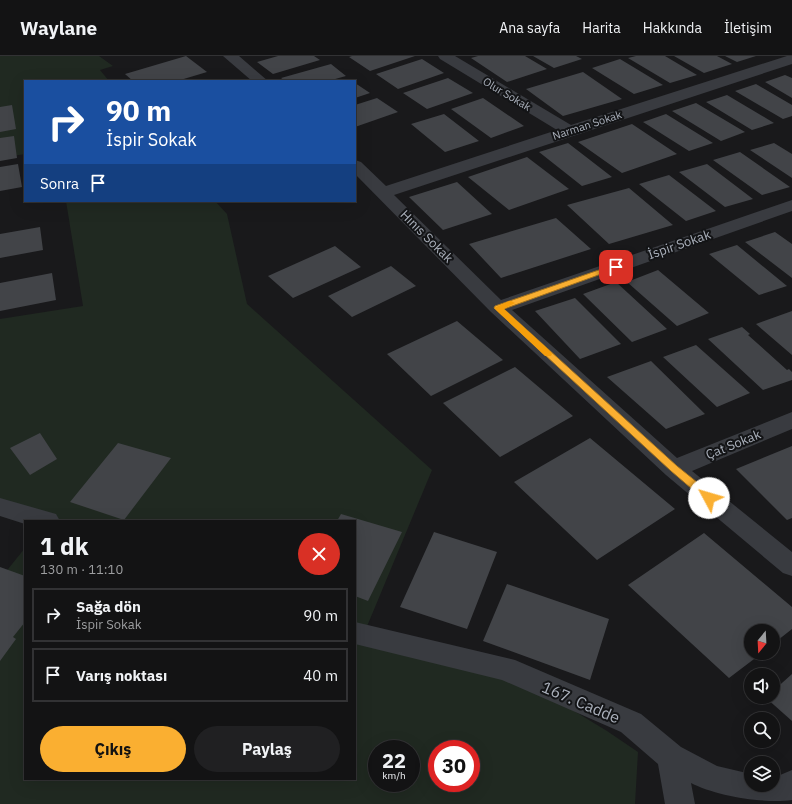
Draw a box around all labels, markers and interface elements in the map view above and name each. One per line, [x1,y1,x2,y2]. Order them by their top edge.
text: Waylane [20,16,97,40]
text: Ana sayfa [499,19,560,37]
text: Harita [582,19,621,37]
text: Hakkında [643,19,702,37]
text: İletişim [724,19,772,37]
street label: Olur Sokak [480,74,534,114]
text: 90 m [106,92,171,129]
icon: right [40,96,92,148]
street label: Narman Sokak [551,107,624,143]
text: İspir Sokak [106,128,197,151]
icon: arrive [87,172,109,194]
text: Sonra [40,174,79,193]
street label: Hınıs Sokak [397,206,457,266]
street label: İspir Sokak [645,226,713,263]
pin [599,250,633,284]
icon: arrive [605,256,627,278]
street label: Çat Sokak [703,426,763,463]
position arrow [688,477,730,519]
text: 1 dk [40,530,89,562]
button: close [298,533,340,575]
text: 130 m · 11:10 [40,561,123,578]
text: Sağa dön [76,597,141,616]
icon: right [42,604,64,626]
text: 90 m [303,606,338,625]
text: İspir Sokak [76,616,142,633]
north arrow [744,624,780,660]
map controls [744,624,780,792]
icon: arrive [42,664,64,686]
text: Varış noktası [76,666,167,685]
text: 40 m [303,666,338,685]
button: sound [744,668,780,704]
street label: 167. Cadde [539,677,623,727]
button: search [744,712,780,748]
button: Çıkış [40,726,186,772]
button: Paylaş [194,726,340,772]
speed limit sign: 30 [428,740,480,792]
text: 22 [382,747,406,774]
button: layers [744,756,780,792]
text: km/h [382,769,406,782]

